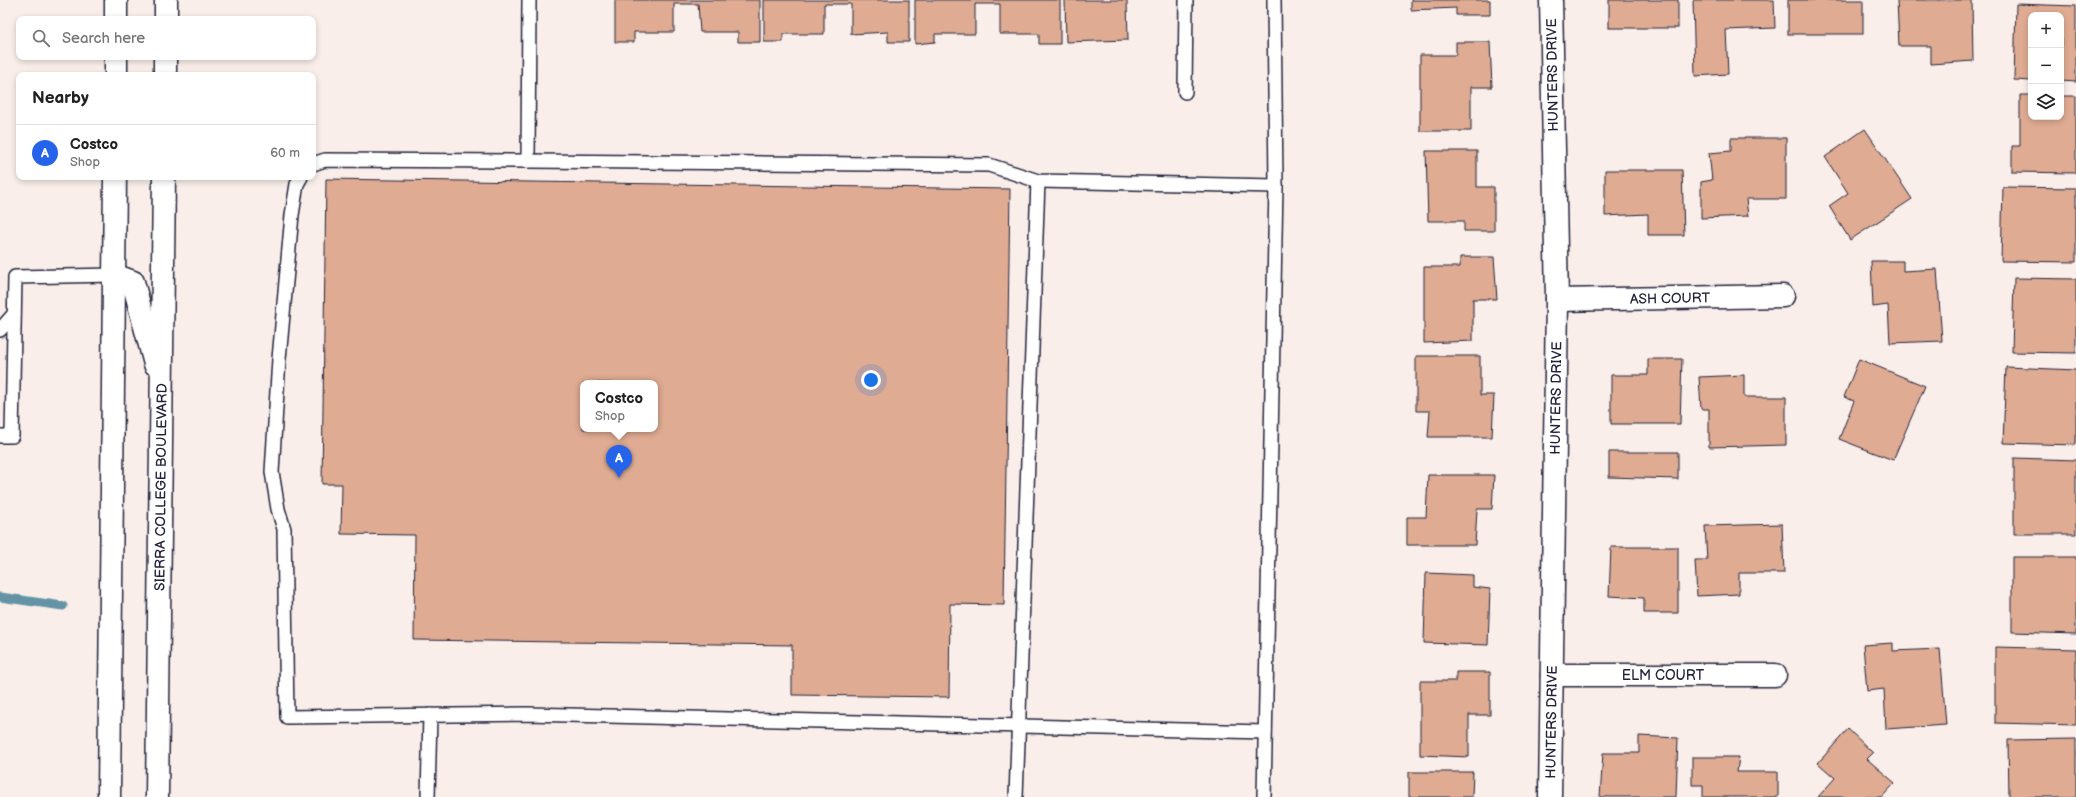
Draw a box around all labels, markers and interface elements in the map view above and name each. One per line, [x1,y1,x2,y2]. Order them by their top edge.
map controls [2028,12,2064,120]
button: + [2028,12,2064,48]
search box [16,16,316,60]
street label: HUNTERS DRIVE [1543,18,1562,132]
icon: search [30,27,52,49]
text: Search here [62,29,145,48]
button: − [2028,48,2064,84]
button: layers [2028,84,2064,120]
text: Nearby [32,88,89,108]
text: Costco [70,135,118,154]
text: A [41,145,49,161]
text: 60 m [270,145,300,161]
text: Shop [70,154,100,170]
street label: ASH COURT [1630,289,1711,308]
street label: HUNTERS DRIVE [1547,341,1565,455]
your location [861,370,881,390]
popup [580,380,658,432]
street label: SIERRA COLLEGE BOULEVARD [151,383,171,591]
text: Costco [595,389,643,408]
text: Shop [595,408,625,424]
pin: A [606,445,632,478]
street label: HUNTERS DRIVE [1542,665,1561,779]
street label: ELM COURT [1622,667,1705,684]

